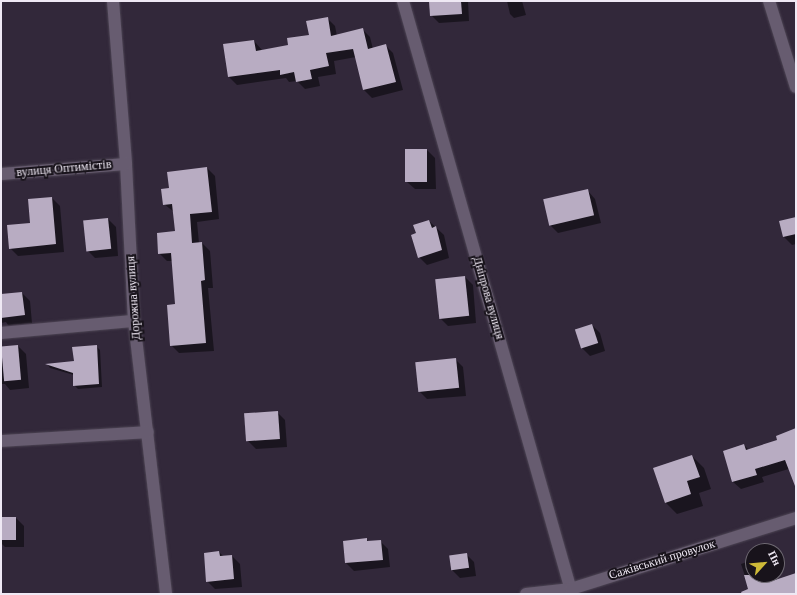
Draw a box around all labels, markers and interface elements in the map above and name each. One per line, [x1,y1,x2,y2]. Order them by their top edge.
street label: вулиця Оптимістів [16,158,112,180]
street label: Дніпрова вулиця [469,255,507,341]
street label: Дорожна вулиця [124,256,144,340]
street label: Сажівський провулок [607,537,717,583]
north arrow [745,543,785,583]
text: Пн [766,549,784,567]

